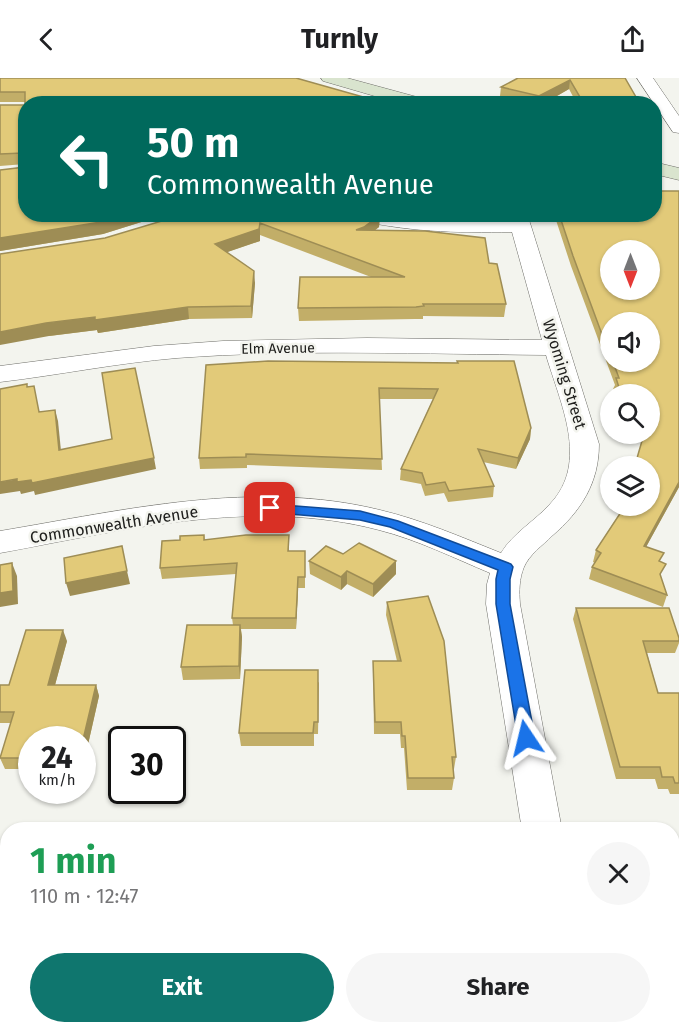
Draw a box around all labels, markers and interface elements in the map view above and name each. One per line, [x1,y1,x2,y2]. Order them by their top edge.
icon: back [30,23,63,56]
text: Turnly [301,23,378,55]
icon: share [616,23,649,56]
text: 50 m [147,118,240,168]
icon: left [48,120,126,198]
text: Commonwealth Avenue [147,169,434,201]
north arrow [600,240,660,300]
map controls [600,240,660,516]
button: sound [600,312,660,372]
street label: Wyoming Street [539,317,590,432]
street label: Elm Avenue [241,339,315,358]
button: search [600,384,660,444]
button: layers [600,456,660,516]
pin [244,482,295,533]
icon: arrive [253,491,286,524]
street label: Commonwealth Avenue [29,502,199,547]
position arrow [494,706,558,770]
speed limit sign: 30 [108,726,186,804]
text: 24 [41,740,73,776]
text: km/h [38,771,76,789]
text: 1 min [30,839,117,883]
button: close [587,842,650,905]
text: 110 m · 12:47 [30,884,138,908]
button: Exit [30,953,334,1022]
button: Share [346,953,650,1022]

